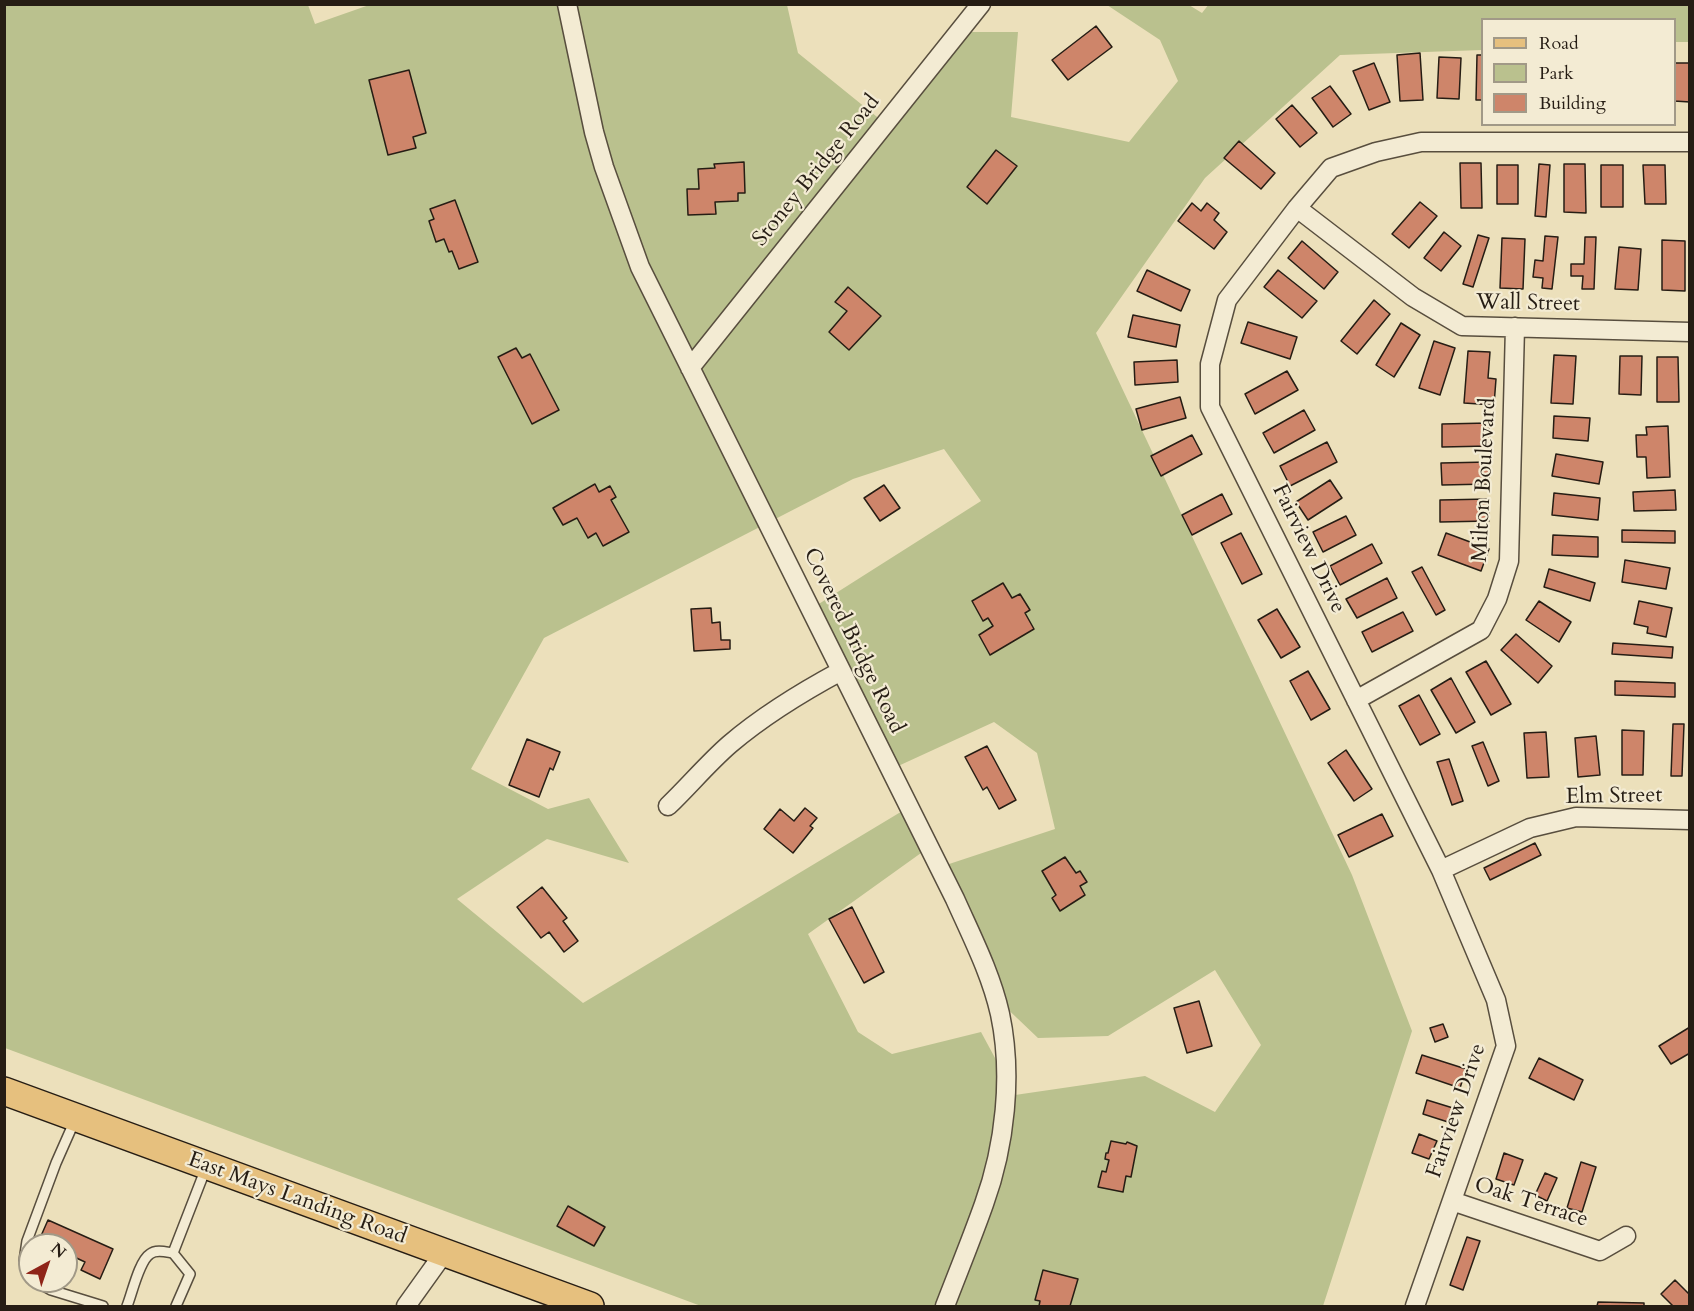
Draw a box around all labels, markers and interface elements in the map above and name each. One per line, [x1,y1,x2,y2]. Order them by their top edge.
legend [1481,18,1676,126]
text: Road [1539,31,1579,56]
text: Park [1539,61,1574,86]
street label: Stoney Bridge Road [748,90,886,252]
text: Building [1539,91,1606,116]
street label: Wall Street [1476,290,1580,318]
street label: Milton Boulevard [1468,397,1502,563]
street label: Fairview Drive [1265,480,1351,618]
street label: Covered Bridge Road [797,544,909,738]
street label: Elm Street [1565,783,1663,811]
street label: Fairview Drive [1422,1040,1492,1182]
street label: East Mays Landing Road [184,1147,410,1251]
street label: Oak Terrace [1471,1172,1591,1234]
north arrow [18,1233,78,1293]
text: N [46,1238,71,1264]

